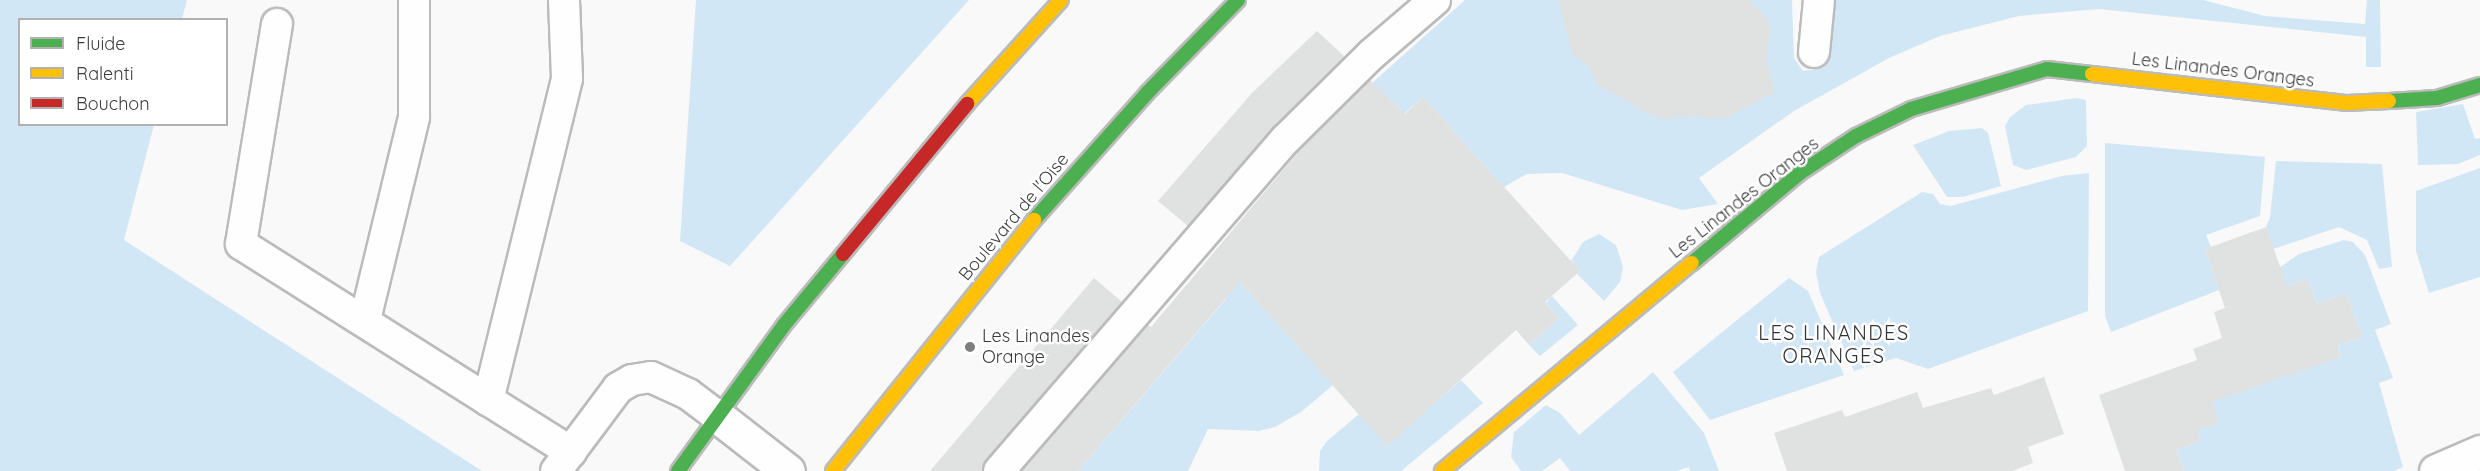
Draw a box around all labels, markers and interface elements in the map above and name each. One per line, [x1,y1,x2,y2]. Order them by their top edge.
legend [18,18,228,126]
text: Fluide [76,32,125,55]
street label: Les Linandes Oranges [2130,48,2316,92]
text: Ralenti [76,62,134,85]
text: Bouchon [76,92,150,115]
street label: Les Linandes Oranges [1665,133,1823,263]
street label: Boulevard de l'Oise [954,149,1074,285]
district label: LES LINANDES ORANGES [1758,320,1910,367]
place label: Les Linandes Orange [982,326,1090,368]
marker: Les Linandes Orange [963,340,977,354]

